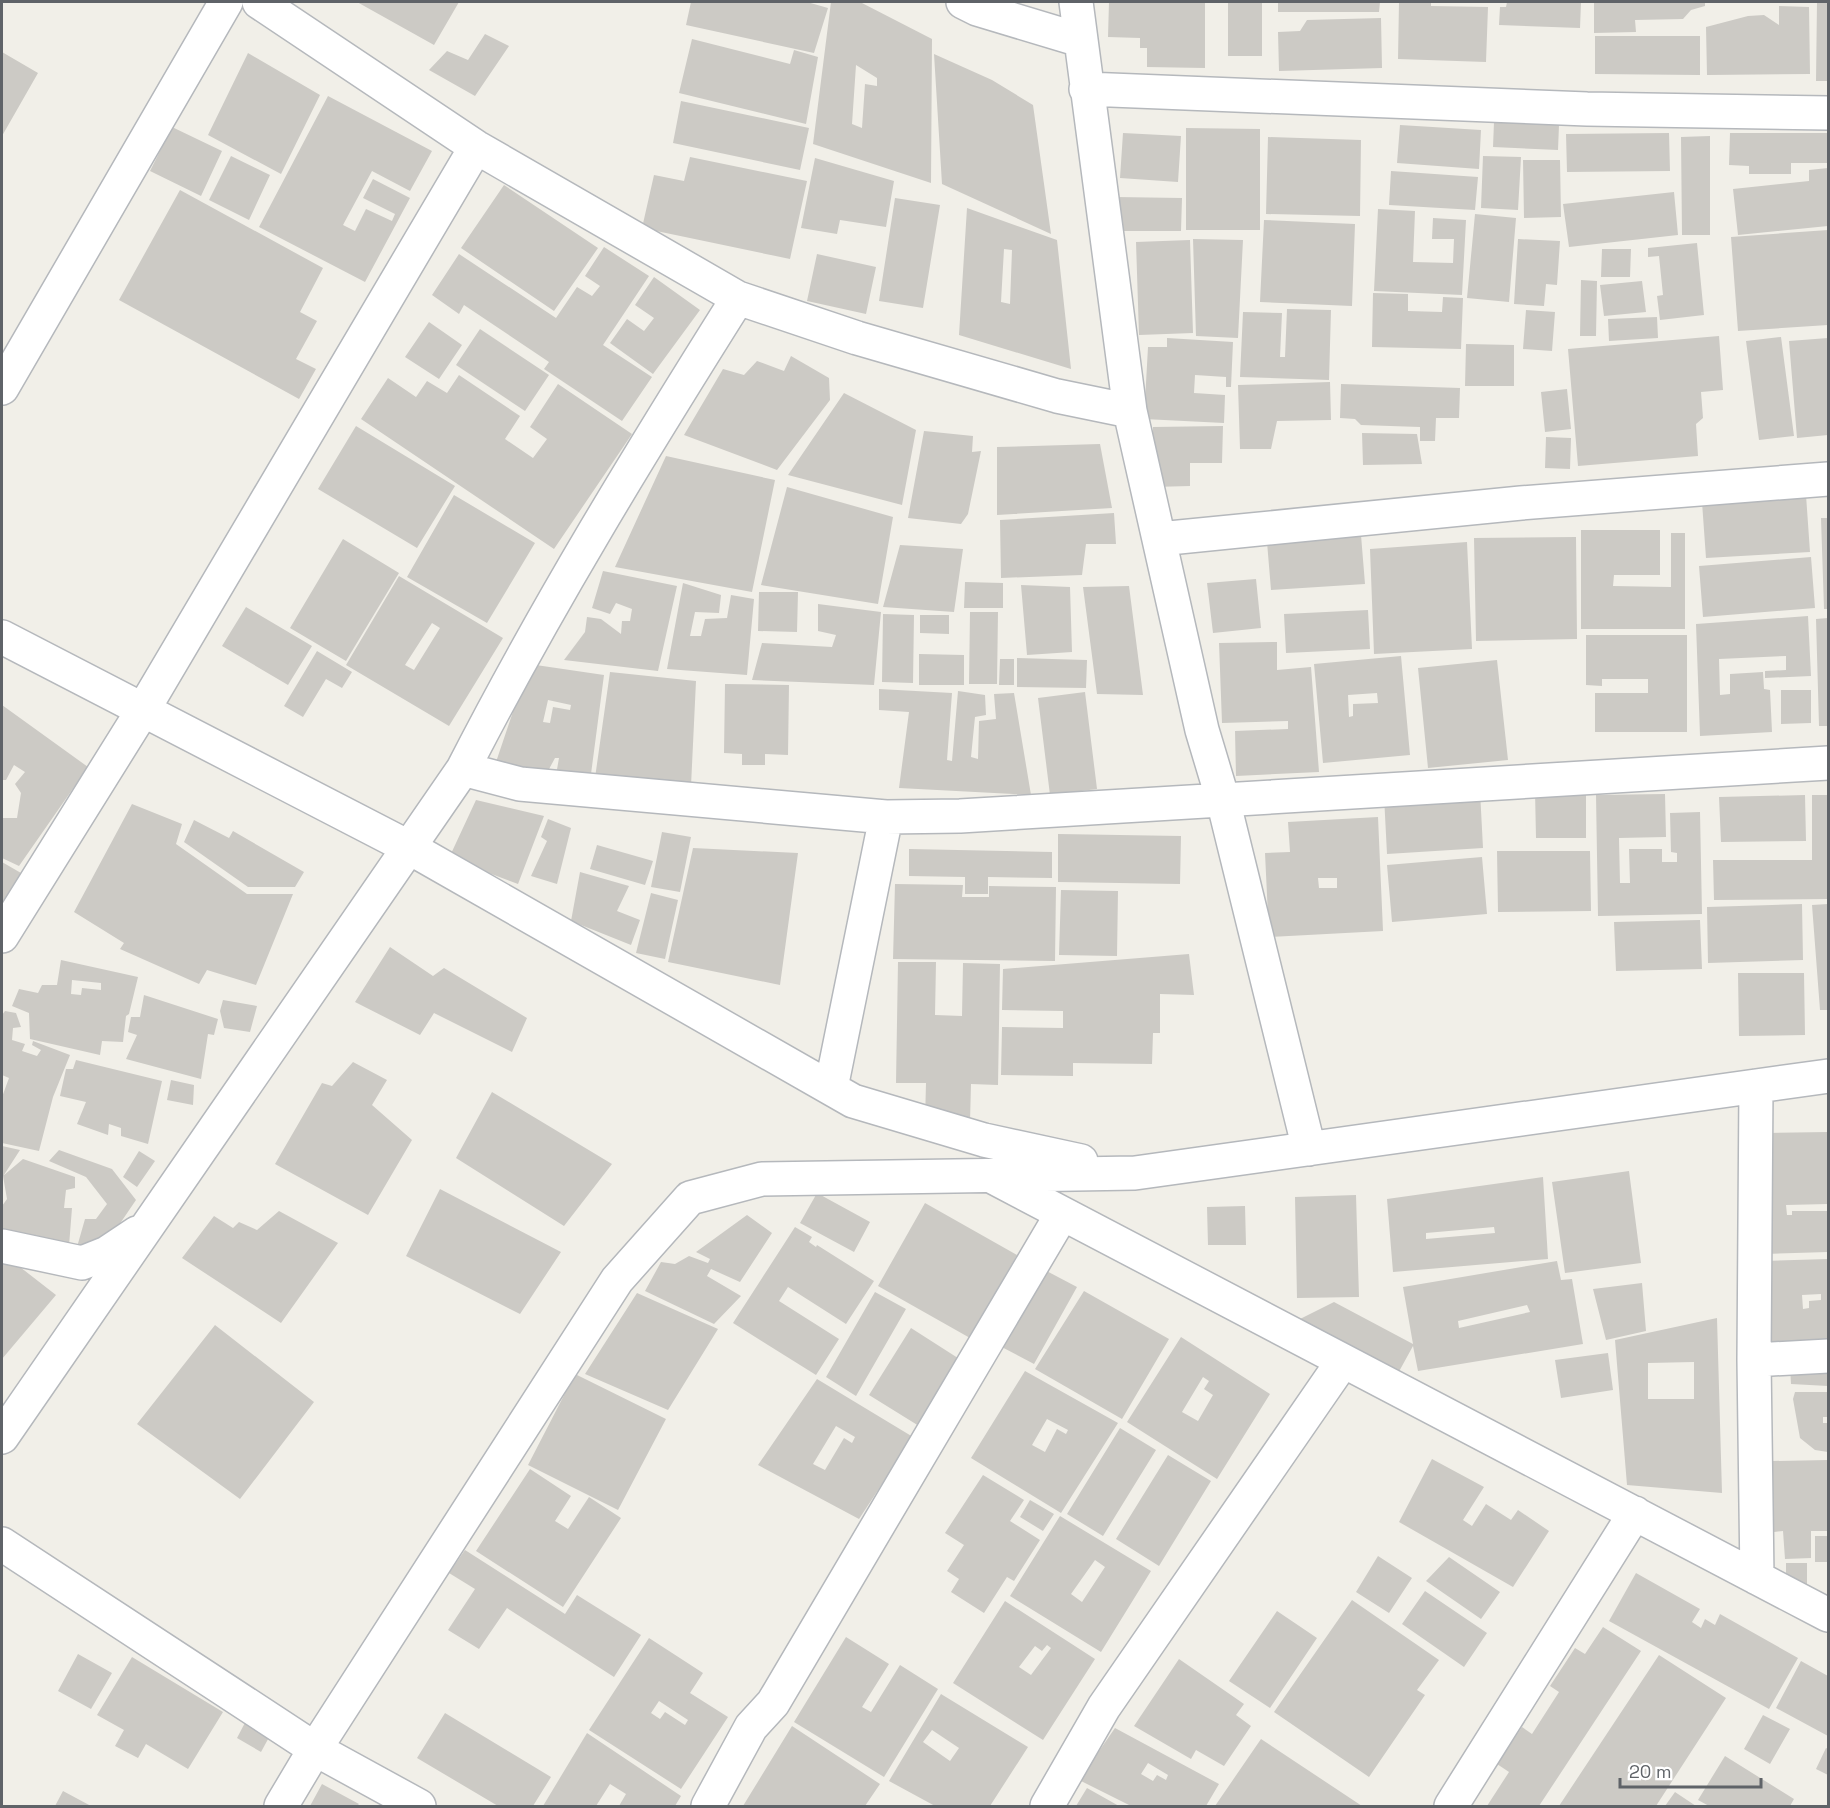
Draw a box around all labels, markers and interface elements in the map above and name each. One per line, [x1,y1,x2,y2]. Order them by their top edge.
scale bar [1620,1751,1761,1789]
text: 20 m [1629,1760,1672,1783]

